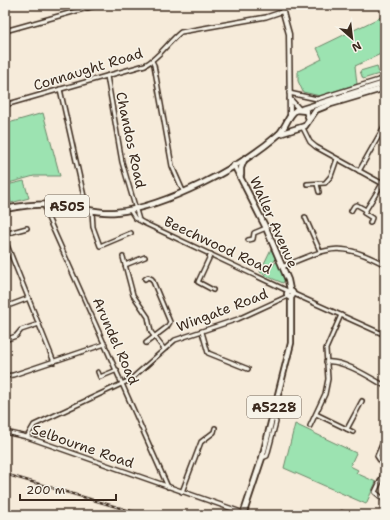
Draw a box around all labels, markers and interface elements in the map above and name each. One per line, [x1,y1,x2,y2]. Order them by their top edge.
north arrow [332,18,372,58]
text: N [349,38,364,55]
street label: Connaught Road [31,44,145,94]
street label: Chandos Road [112,90,150,190]
street label: Waller Avenue [246,173,302,271]
road number: A505 [45,195,89,217]
street label: Beechwood Road [161,212,275,278]
street label: Wingate Road [174,284,270,336]
street label: Arundel Road [89,295,143,387]
road number: A5228 [247,396,301,418]
street label: Selbourne Road [30,420,137,472]
scale bar [20,476,116,502]
text: 200 m [26,482,65,498]

